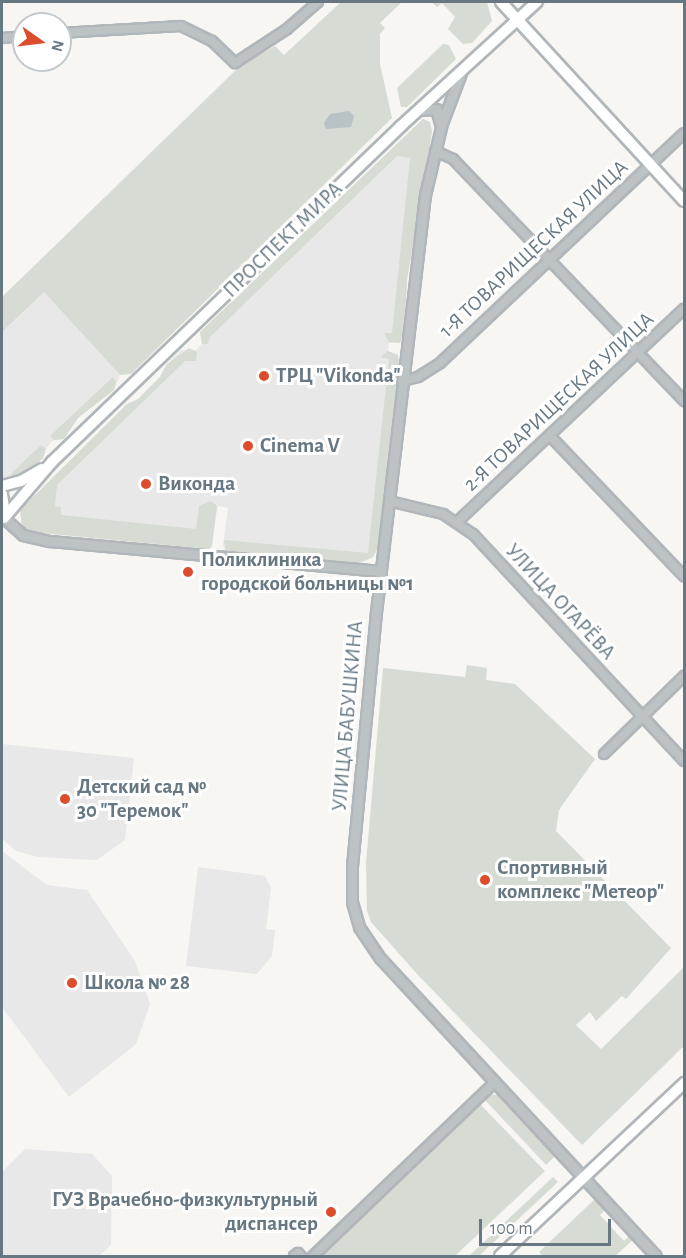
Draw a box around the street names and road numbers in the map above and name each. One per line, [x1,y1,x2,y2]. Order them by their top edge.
street label: 1-Я ТОВАРИЩЕСКАЯ УЛИЦА [434,155,634,343]
street label: ПРОСПЕКТ МИРА [218,177,348,303]
street label: 2-Я ТОВАРИЩЕСКАЯ УЛИЦА [459,307,659,497]
street label: УЛИЦА ОГАРЁВА [500,539,620,665]
street label: УЛИЦА БАБУШКИНА [327,620,369,812]

